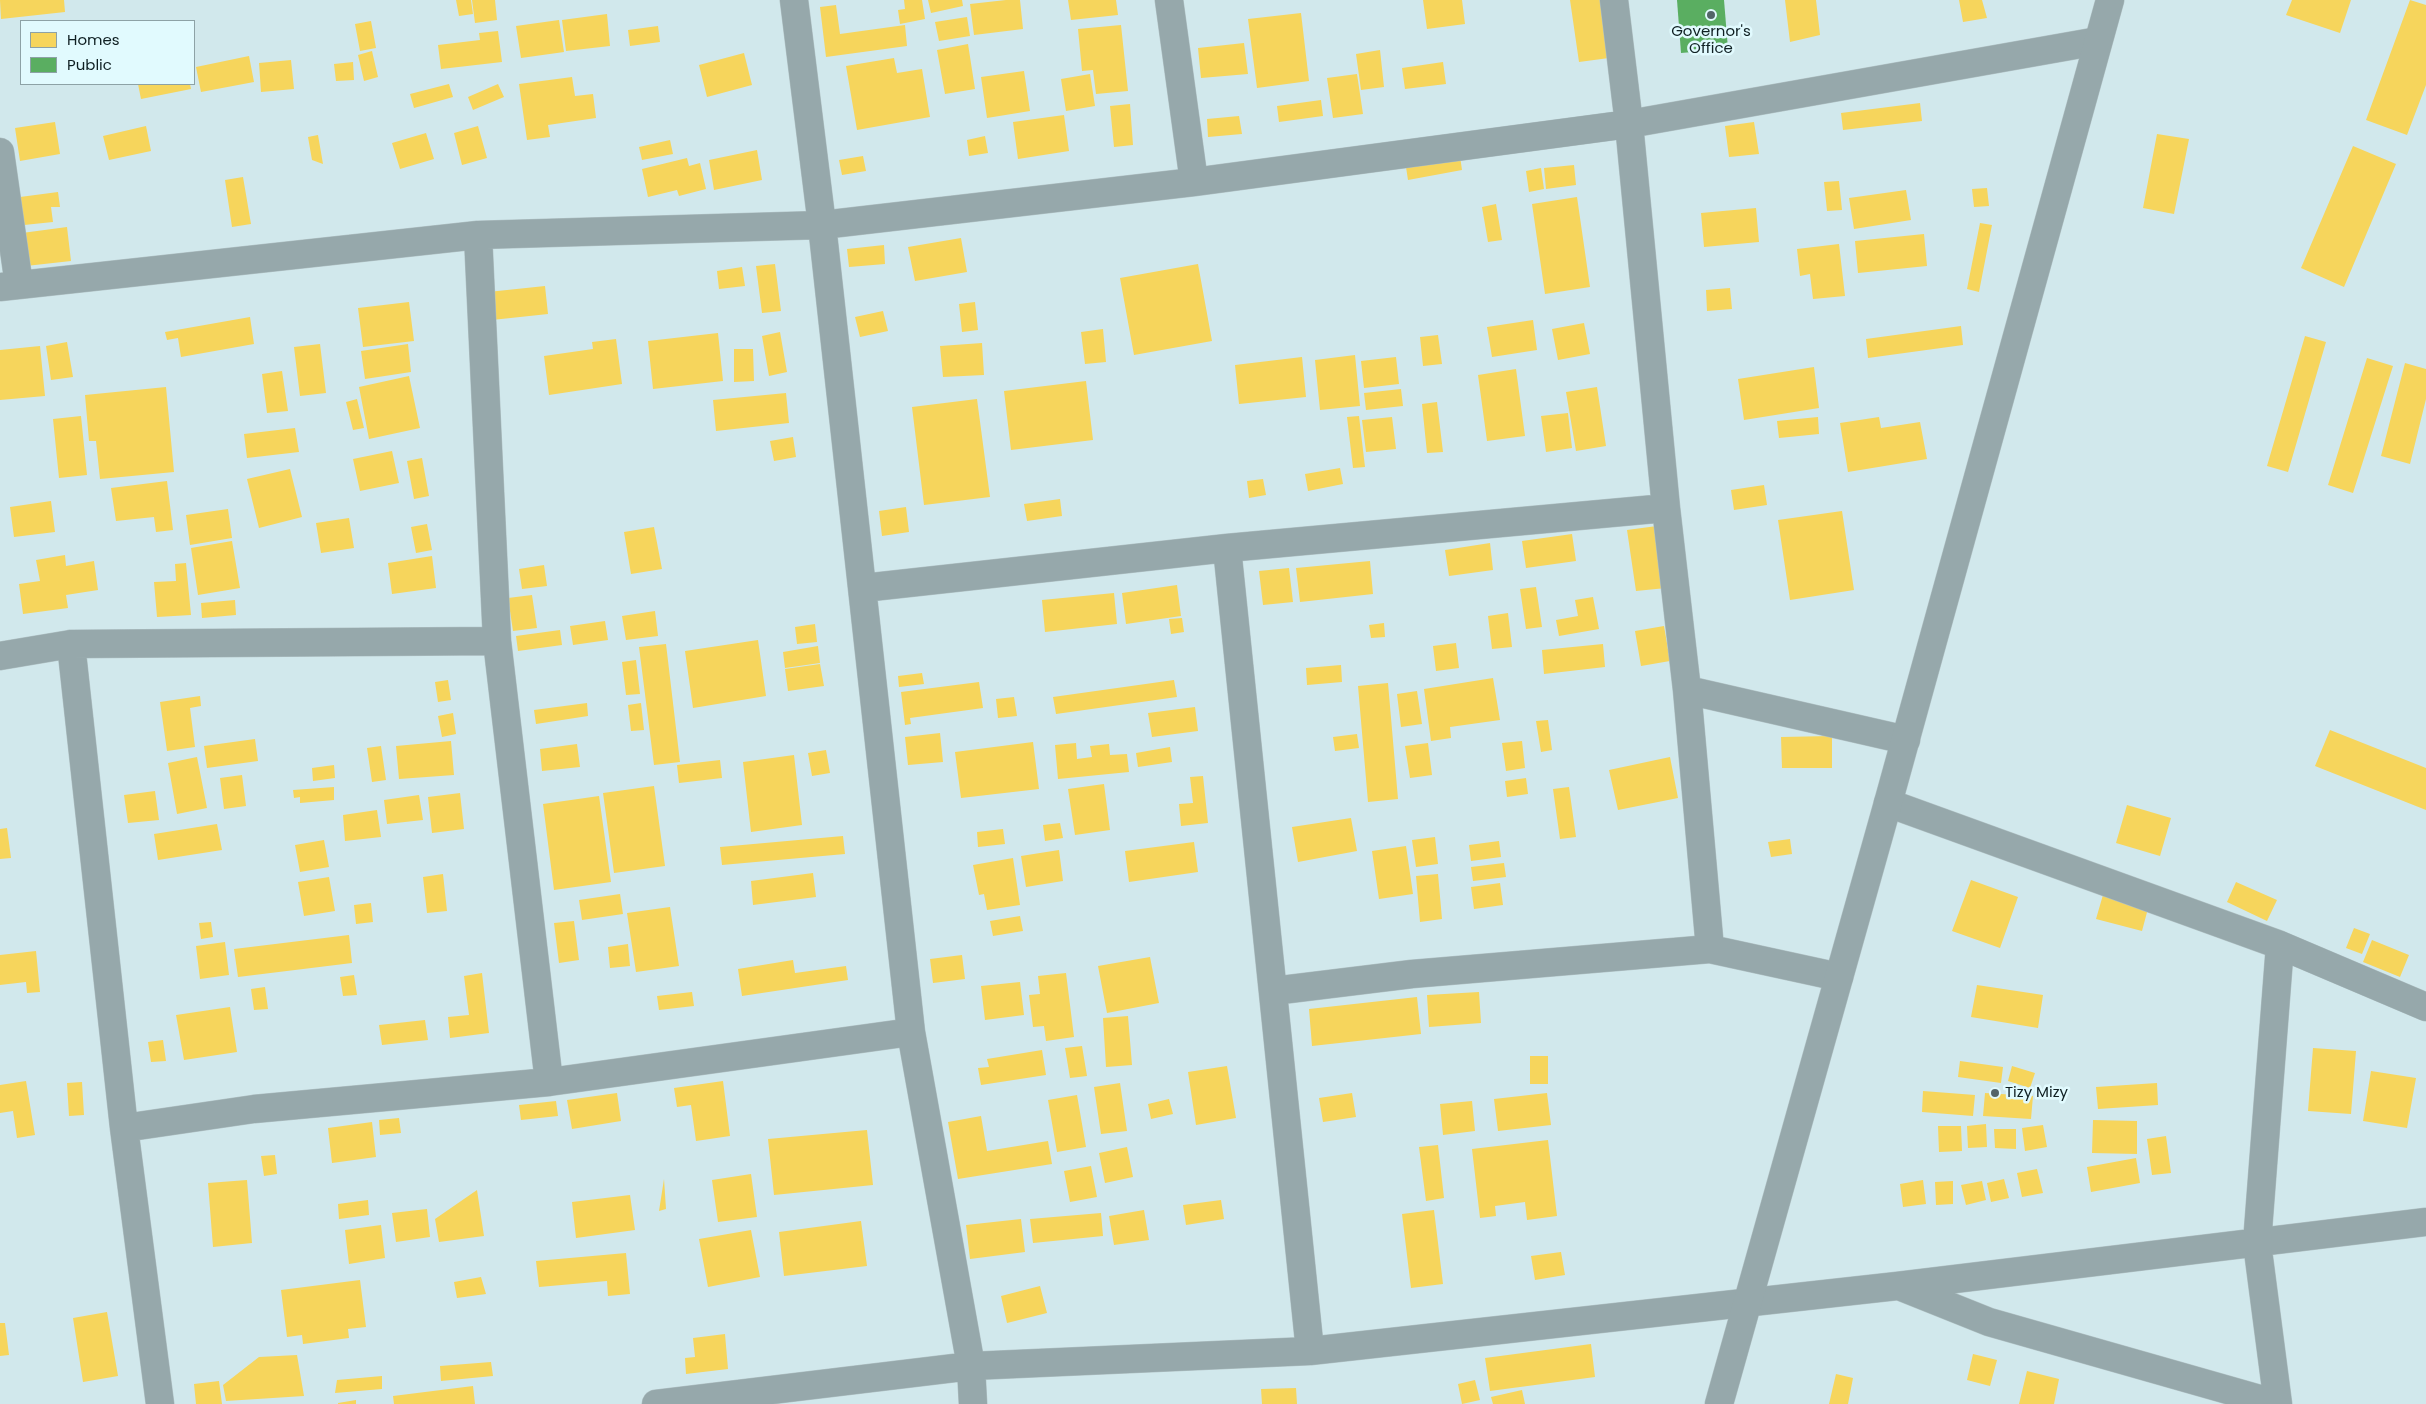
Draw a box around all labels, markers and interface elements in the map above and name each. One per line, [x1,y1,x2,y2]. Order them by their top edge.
marker: Governor's Office [1705,9,1717,21]
legend [20,20,195,85]
place label: Governor's Office [1671,23,1751,58]
text: Homes [67,29,120,50]
text: Public [67,54,112,75]
place label: Tizy Mizy [2005,1084,2068,1102]
marker: Tizy Mizy [1989,1087,2001,1099]

